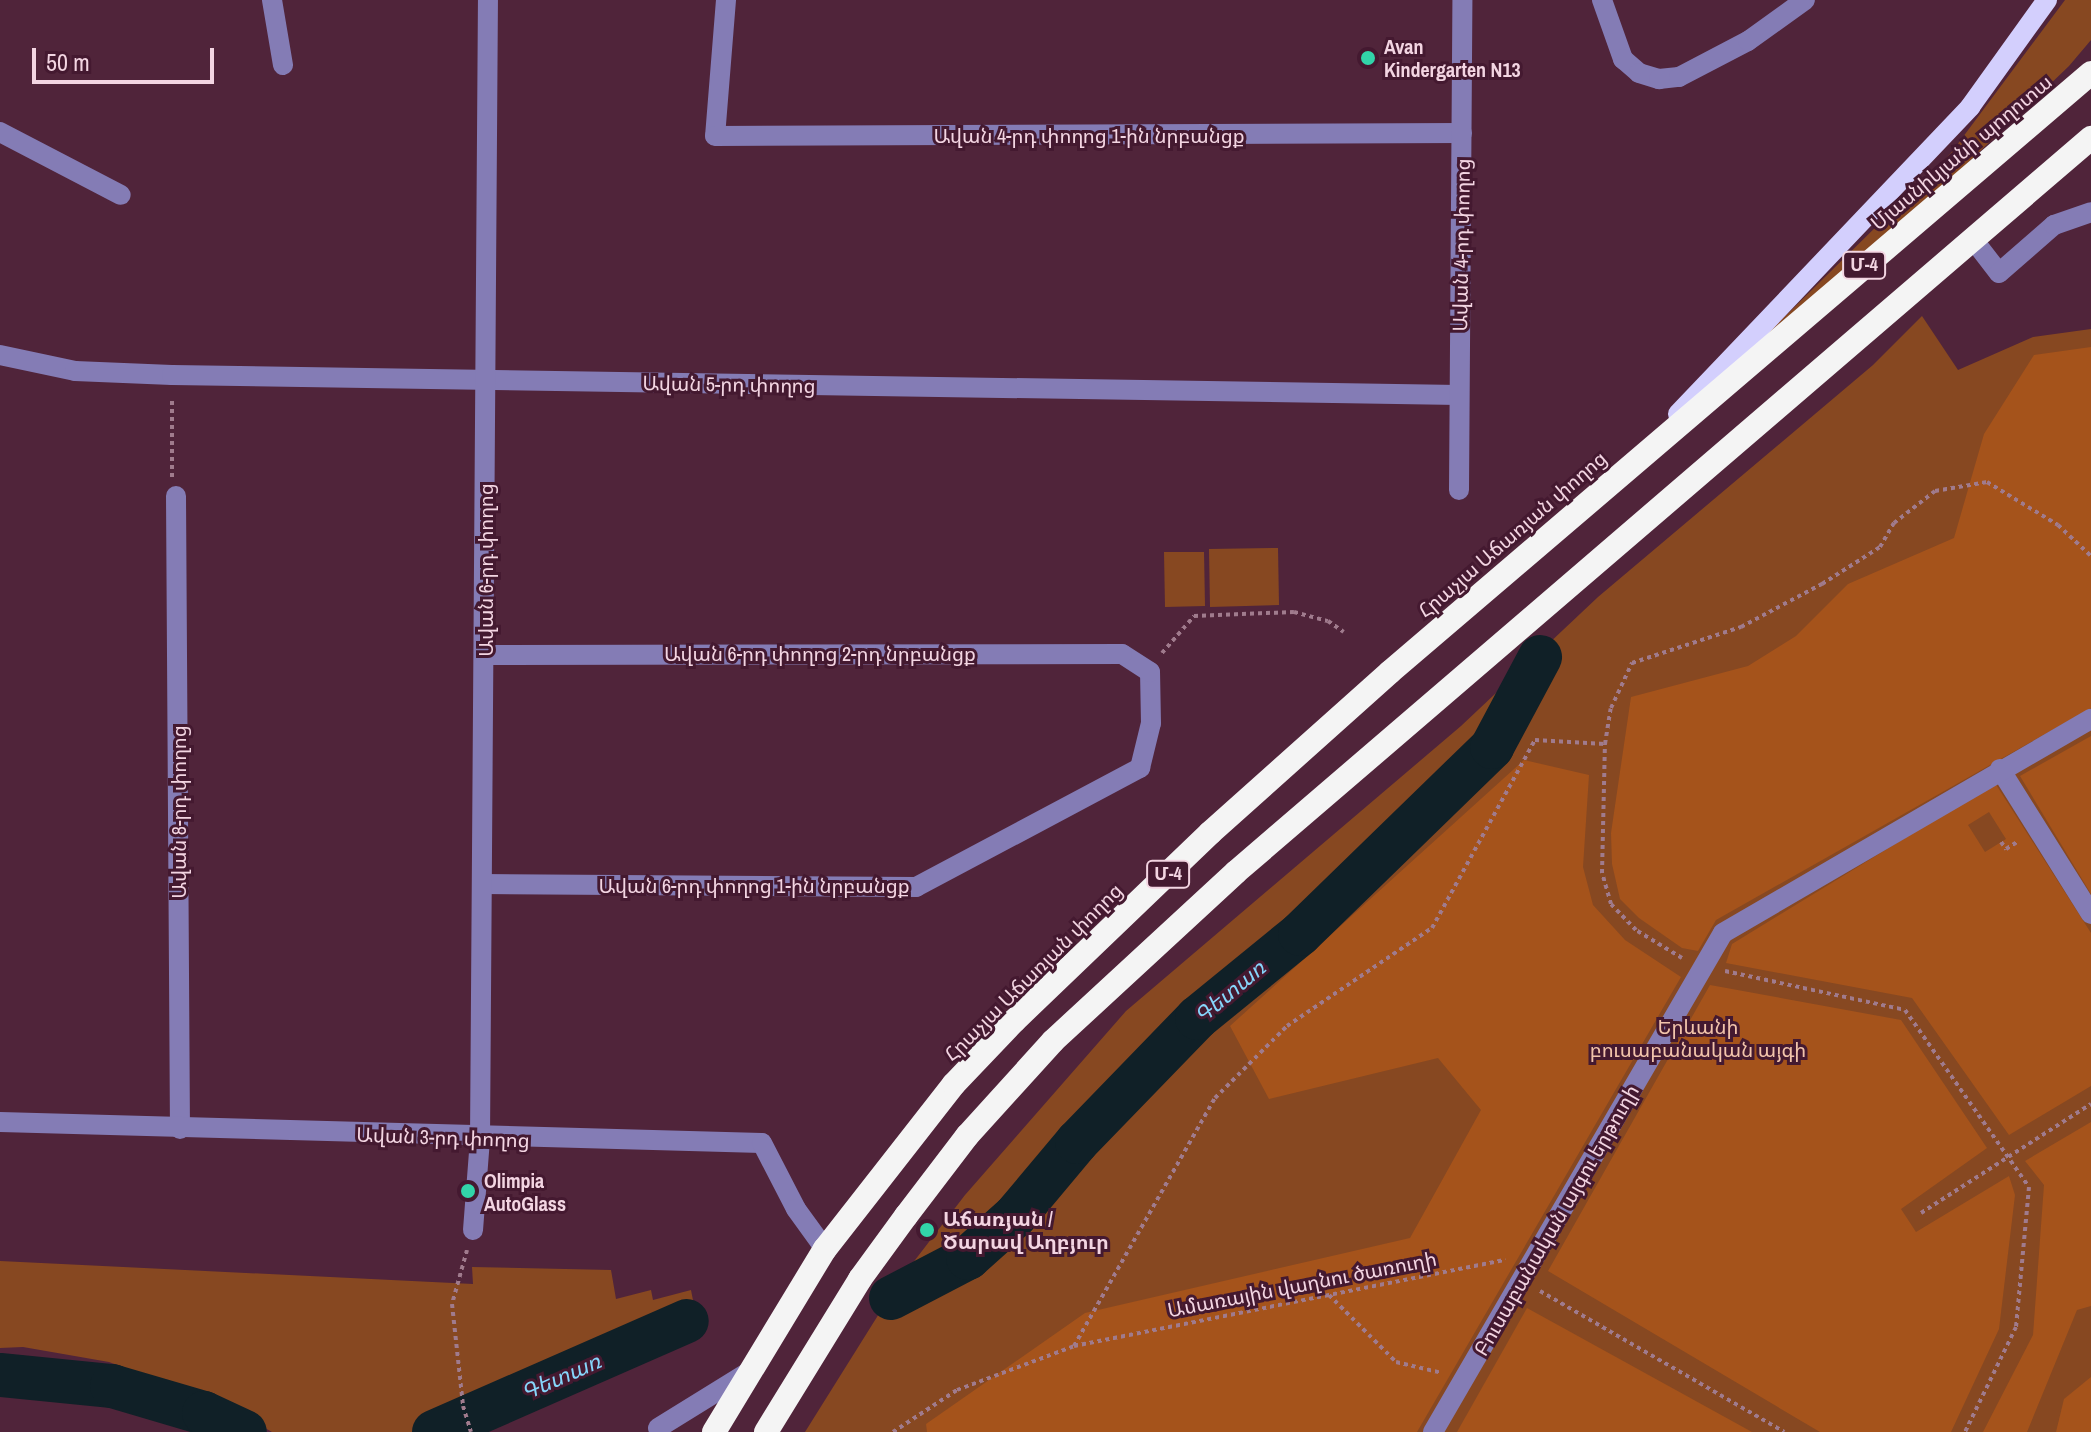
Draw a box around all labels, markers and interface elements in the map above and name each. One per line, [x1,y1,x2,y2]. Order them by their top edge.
scale bar [36,32,218,82]
place label: Avan Kindergarten N13 [1384,34,1521,81]
text: 50 m [46,46,90,78]
marker: Avan Kindergarten N13 [1359,49,1377,67]
street label: Մյասնիկյանի պողոտա [1866,69,2056,235]
street label: Ավան 4-րդ փողոց 1-ին նրբանցք [933,123,1245,147]
street label: Ավան 4-րդ փողոց [1447,158,1475,332]
road number: Մ-4 [1842,251,1886,279]
street label: Ավան 5-րդ փողոց [642,370,816,398]
street label: Հրաչյա Աճառյան փողոց [1413,446,1611,622]
street label: Ավան 6-րդ փողոց [473,483,497,657]
street label: Ավան 6-րդ փողոց 2-րդ նրբանցք [664,641,976,665]
street label: Ավան 8-րդ փողոց [166,725,190,899]
road number: Մ-4 [1146,860,1190,888]
street label: Ավան 6-րդ փողոց 1-ին նրբանցք [598,873,910,897]
street label: Հրաչյա Աճառյան փողոց [939,878,1127,1066]
water label: Գետառ [1189,955,1271,1029]
park label: Երևանի բուսաբանական այգի [1590,1015,1806,1062]
street label: Բուսաբանական այգու երթուղի [1468,1080,1644,1360]
street label: Ավան 3-րդ փողոց [356,1122,530,1152]
place label: Olimpia AutoGlass [484,1168,566,1215]
marker: Olimpia AutoGlass [459,1182,477,1200]
place label: Աճառյան / Ծարավ Աղբյուր [943,1206,1109,1253]
marker: Աճառյան / Ծարավ Աղբյուր [918,1221,936,1239]
street label: Ամառային վաղնու ծառուղի [1165,1246,1439,1322]
water label: Գետառ [517,1348,605,1406]

